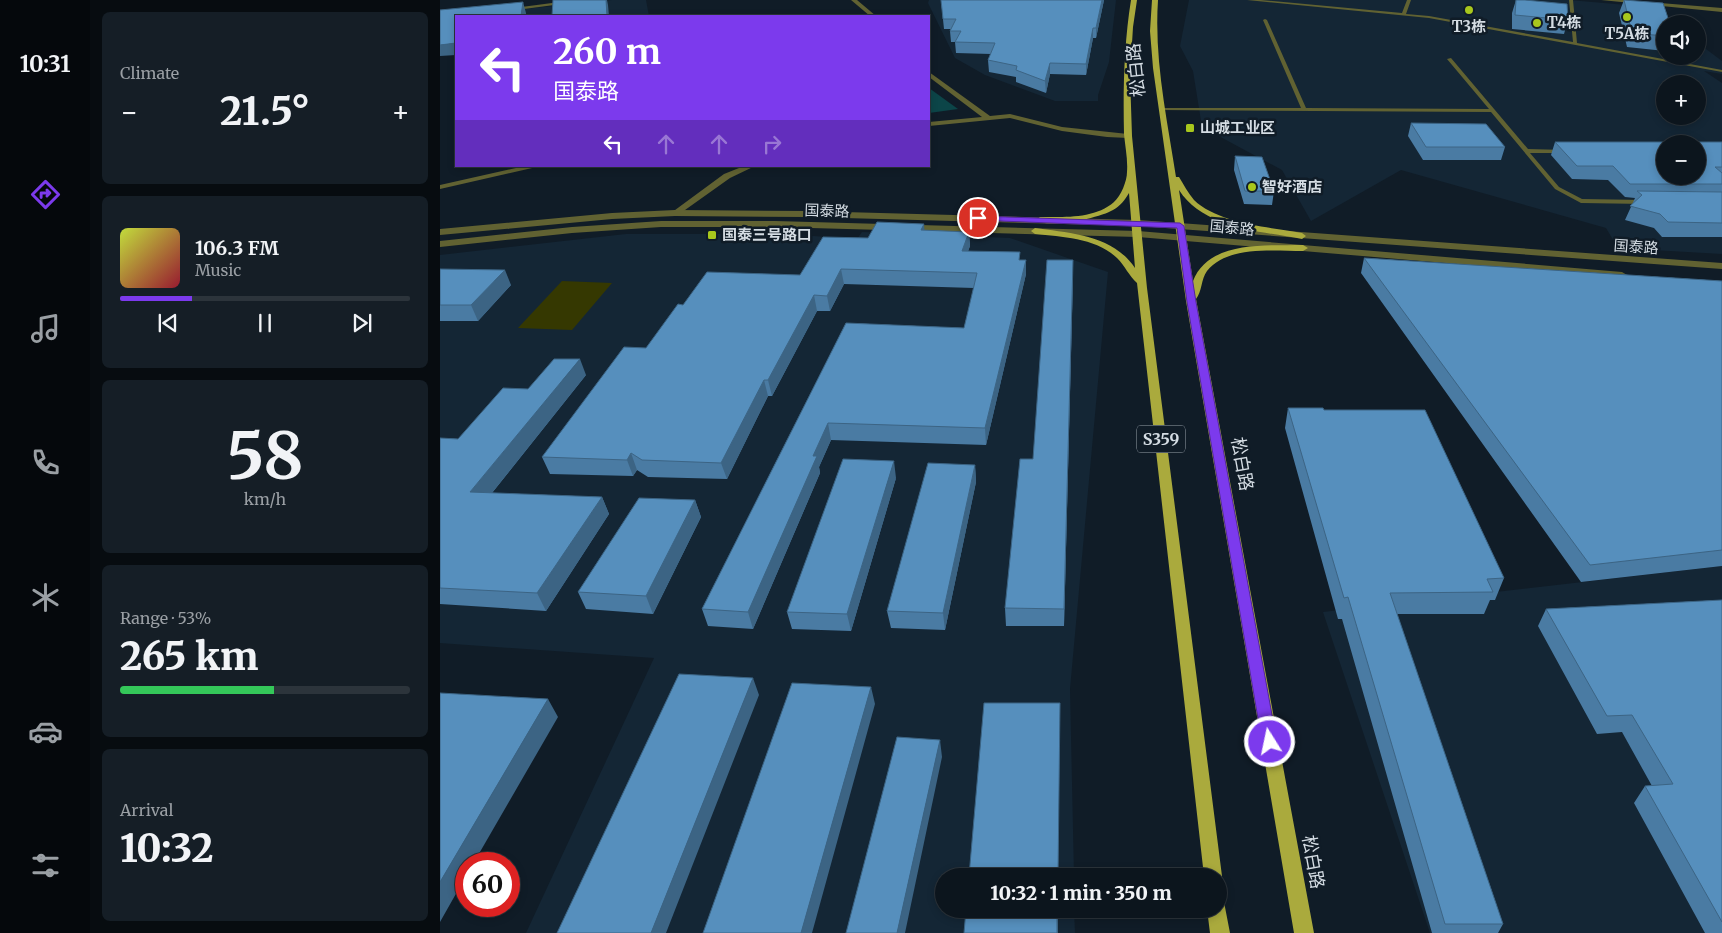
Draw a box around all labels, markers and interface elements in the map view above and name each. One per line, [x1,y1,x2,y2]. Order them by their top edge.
marker: T3栋 [1463,4,1475,16]
marker: T5A栋 [1621,11,1633,23]
place label: T4栋 [1547,13,1581,32]
map controls [1656,15,1706,185]
button: sound [1656,15,1706,65]
place label: T3栋 [1452,17,1486,36]
marker: T4栋 [1531,17,1543,29]
place label: T5A栋 [1605,24,1649,43]
text: 260 m [553,30,661,74]
icon: left [470,35,535,100]
street label: 松白路 [1121,42,1150,98]
text: 10:31 [20,50,70,78]
text: Climate [120,63,179,83]
button: + [1656,75,1706,125]
text: 国泰路 [553,77,619,105]
text: 21.5° [220,88,310,135]
text: − [120,94,139,130]
text: + [391,94,410,130]
place label: 山城工业区 [1200,118,1275,137]
marker: 山城工业区 [1184,122,1196,134]
icon: left [599,130,627,158]
icon: ahead [652,130,680,158]
icon: ahead [705,130,733,158]
icon: right [758,130,786,158]
button: − [1656,135,1706,185]
icon: directions [28,177,63,212]
place label: 智好酒店 [1262,177,1322,196]
marker: 智好酒店 [1246,181,1258,193]
pin [957,197,999,239]
street label: 国泰路 [804,200,850,221]
icon: arrive [964,204,992,232]
street label: 国泰路 [1209,216,1255,239]
place label: 国泰三号路口 [722,225,812,244]
marker: 国泰三号路口 [706,229,718,241]
street label: 国泰路 [1613,235,1659,258]
text: 106.3 FM [195,236,279,260]
text: Music [195,260,241,280]
icon: previous [154,309,182,337]
icon: pause [251,309,279,337]
icon: next [348,309,376,337]
icon: music [28,311,63,346]
text: 58 [226,415,304,497]
road number: S359 [1137,426,1185,452]
street label: 松白路 [1226,435,1259,492]
icon: phone [28,445,63,480]
text: km/h [244,489,286,509]
icon: climate [28,580,63,615]
text: Range · 53% [120,608,211,628]
text: 265 km [120,633,258,680]
icon: car [28,714,63,749]
position arrow [1243,715,1295,767]
text: Arrival [120,800,173,820]
text: 10:32 [120,825,214,872]
street label: 松白路 [1297,833,1330,890]
icon: filters [28,848,63,883]
speed limit sign: 60 [455,852,520,917]
text: 10:32 · 1 min · 350 m [990,881,1172,905]

